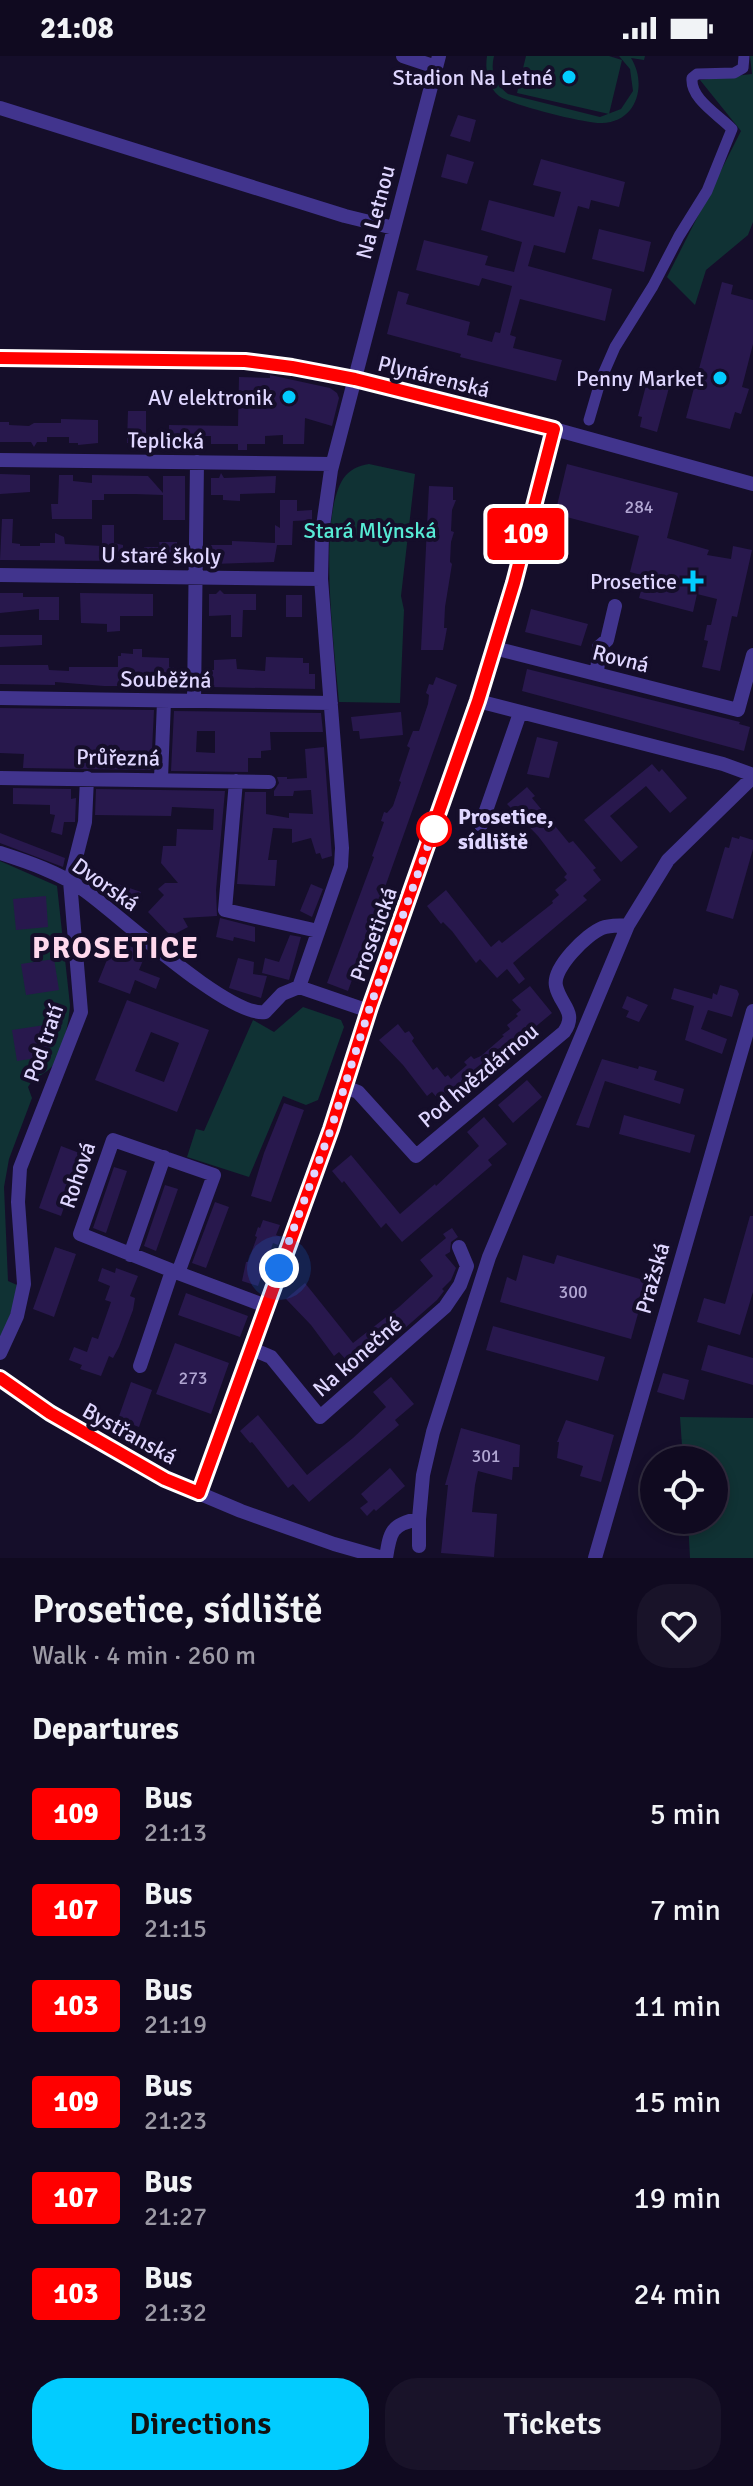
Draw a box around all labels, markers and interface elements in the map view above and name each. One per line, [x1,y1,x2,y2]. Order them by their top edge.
text: 21:08 [40,10,114,47]
place label: Stadion Na Letné [393,64,553,91]
marker: Stadion Na Letné [560,68,578,86]
street label: Na Letnou [350,162,401,262]
street label: Plynárenská [375,350,493,403]
place label: Penny Market [576,365,704,392]
marker: Penny Market [711,369,729,387]
place label: AV elektronik [148,384,273,411]
marker: AV elektronik [280,388,298,406]
street label: Teplická [127,426,204,455]
house number: 284 [624,496,654,518]
line badge: 109 [480,508,572,560]
park label: Stará Mlýnská [303,517,437,544]
text: 109 [503,517,549,551]
street label: U staré školy [101,541,222,570]
place label: Prosetice [590,568,677,595]
marker: Prosetice [684,572,702,590]
street label: Rovná [590,638,652,679]
street label: Souběžná [120,665,212,694]
street label: Průřezná [76,743,160,772]
place label: Prosetice, sídliště [458,803,554,855]
marker: Prosetice, sídliště [417,812,451,846]
street label: Dvorská [67,852,144,917]
street label: Prosetická [344,883,403,985]
district label: PROSETICE [32,930,200,967]
street label: Pod tratí [18,1001,69,1085]
street label: Pod hvězdárnou [413,1017,544,1133]
street label: Rohová [54,1138,101,1212]
street label: Pražská [629,1239,676,1317]
your location [259,1248,299,1288]
house number: 300 [558,1281,588,1303]
street label: Na konečné [307,1310,407,1402]
house number: 273 [178,1367,208,1389]
street label: Bystřanská [78,1397,182,1470]
house number: 301 [471,1445,501,1467]
map controls [640,1446,728,1534]
button: locate [640,1446,728,1534]
button: heart [637,1584,721,1668]
text: Prosetice, sídliště [32,1586,323,1633]
text: Walk · 4 min · 260 m [32,1640,256,1672]
text: Departures [32,1711,179,1748]
text: Bus [144,1780,192,1817]
text: 5 min [650,1796,721,1833]
text: 109 [53,1797,99,1831]
text: 21:13 [144,1817,207,1849]
text: Bus [144,1876,192,1913]
text: 7 min [650,1892,721,1929]
text: 107 [53,1893,99,1927]
text: 21:15 [144,1913,207,1945]
text: Bus [144,1972,192,2009]
text: 11 min [634,1988,721,2025]
text: 103 [53,1989,99,2023]
text: 21:19 [144,2009,207,2041]
text: Bus [144,2068,192,2105]
text: 15 min [634,2084,721,2121]
text: 109 [53,2085,99,2119]
text: 21:23 [144,2105,207,2137]
text: Bus [144,2164,192,2201]
text: 19 min [634,2180,721,2217]
text: 107 [53,2181,99,2215]
text: 21:27 [144,2201,207,2233]
text: Bus [144,2260,192,2297]
text: 24 min [634,2276,721,2313]
text: 103 [53,2277,99,2311]
text: 21:32 [144,2297,207,2329]
button: Directions [32,2378,369,2470]
button: Tickets [385,2378,721,2470]

